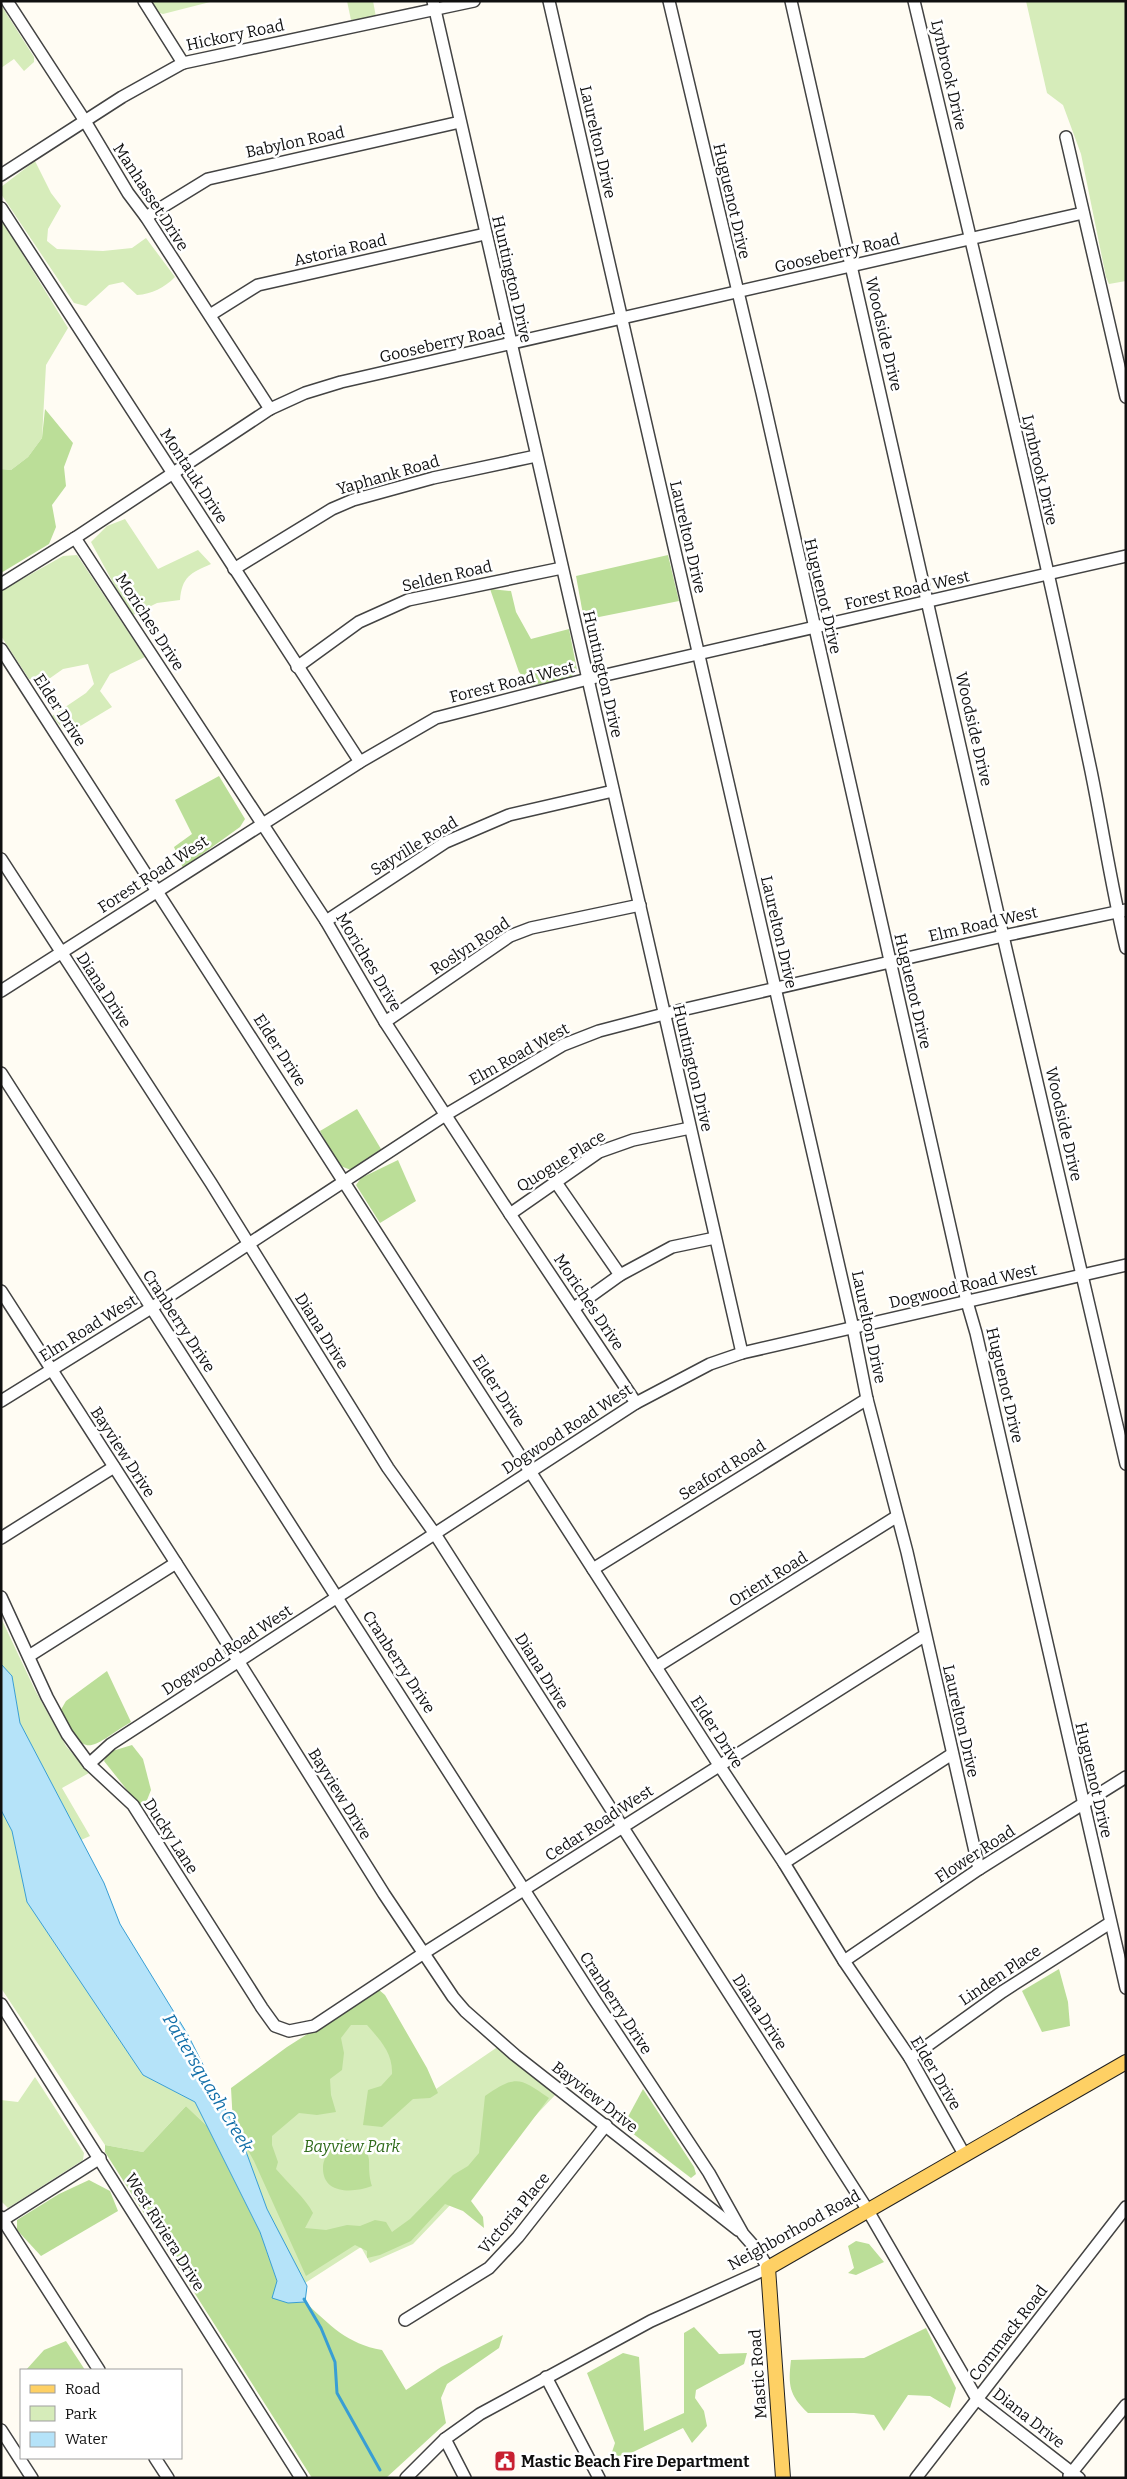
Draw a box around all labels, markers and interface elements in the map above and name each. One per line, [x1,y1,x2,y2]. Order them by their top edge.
street label: Hickory Road [184,15,286,55]
street label: Lynbrook Drive [927,18,971,132]
street label: Laurelton Drive [576,84,620,200]
street label: Babylon Road [244,122,347,162]
street label: Manhasset Drive [109,140,193,254]
street label: Huguenot Drive [709,141,755,261]
street label: Huntington Drive [488,214,536,344]
street label: Gooseberry Road [772,229,902,277]
street label: Astoria Road [292,230,389,270]
street label: Woodside Drive [862,275,906,393]
street label: Gooseberry Road [377,319,507,367]
street label: Lynbrook Drive [1018,413,1062,527]
street label: Montauk Drive [156,425,232,527]
street label: Yaphank Road [335,451,442,499]
street label: Laurelton Drive [666,479,710,595]
street label: Huguenot Drive [800,536,846,656]
street label: Selden Road [400,556,494,596]
street label: Forest Road West [843,566,972,614]
street label: Moriches Drive [112,570,188,674]
street label: Huntington Drive [579,609,627,739]
street label: Forest Road West [448,657,576,707]
street label: Elder Drive [30,670,90,750]
street label: Woodside Drive [952,670,996,788]
street label: Sayville Road [367,812,461,879]
street label: Forest Road West [94,831,212,917]
street label: Laurelton Drive [757,874,801,990]
street label: Elm Road West [927,902,1040,946]
street label: Moriches Drive [332,909,406,1015]
street label: Roslyn Road [427,913,514,979]
street label: Huguenot Drive [890,931,936,1051]
street label: Diana Drive [73,949,135,1031]
street label: Huntington Drive [669,1003,717,1133]
street label: Elder Drive [250,1010,310,1090]
street label: Elm Road West [466,1019,572,1089]
street label: Woodside Drive [1042,1065,1086,1183]
street label: Quogue Place [513,1126,609,1196]
street label: Moriches Drive [550,1250,628,1354]
street label: Dogwood Road West [887,1260,1039,1312]
street label: Cranberry Drive [139,1266,219,1376]
street label: Laurelton Drive [848,1269,890,1385]
street label: Diana Drive [291,1289,353,1373]
street label: Elm Road West [36,1290,140,1366]
street label: Huguenot Drive [982,1325,1028,1445]
street label: Elder Drive [469,1351,529,1431]
street label: Dogwood Road West [498,1380,636,1478]
street label: Bayview Drive [87,1403,159,1501]
street label: Seaford Road [675,1436,769,1504]
street label: Orient Road [725,1547,811,1611]
street label: Dogwood Road West [158,1601,296,1699]
street label: Cranberry Drive [359,1607,439,1717]
street label: Diana Drive [511,1629,573,1713]
street label: Laurelton Drive [939,1663,983,1779]
street label: Elder Drive [687,1692,747,1772]
street label: Huguenot Drive [1071,1720,1117,1840]
street label: Bayview Drive [304,1745,376,1843]
street label: Cedar Road West [541,1781,657,1865]
street label: Ducky Lane [140,1795,202,1877]
street label: Flower Road [931,1821,1019,1887]
street label: Linden Place [956,1941,1044,2009]
street label: Cranberry Drive [576,1948,656,2058]
street label: Diana Drive [729,1971,791,2053]
water label: Pattersquash Creek [158,2010,258,2156]
street label: Elder Drive [907,2033,965,2113]
street label: Bayview Drive [548,2058,642,2136]
park label: Bayview Park [304,2137,401,2156]
street label: Victoria Place [474,2168,554,2258]
street label: West Riviera Drive [121,2170,209,2294]
street label: Neighborhood Road [724,2185,864,2274]
street label: Commack Road [965,2281,1052,2385]
street label: Mastic Road [745,2328,771,2420]
legend [20,2369,182,2459]
text: Road [65,2380,100,2398]
street label: Diana Drive [989,2384,1069,2452]
text: Park [65,2405,97,2423]
text: Water [65,2430,108,2448]
public building icon: Mastic Beach Fire Department [493,2449,517,2473]
place label: Mastic Beach Fire Department [521,2452,750,2471]

